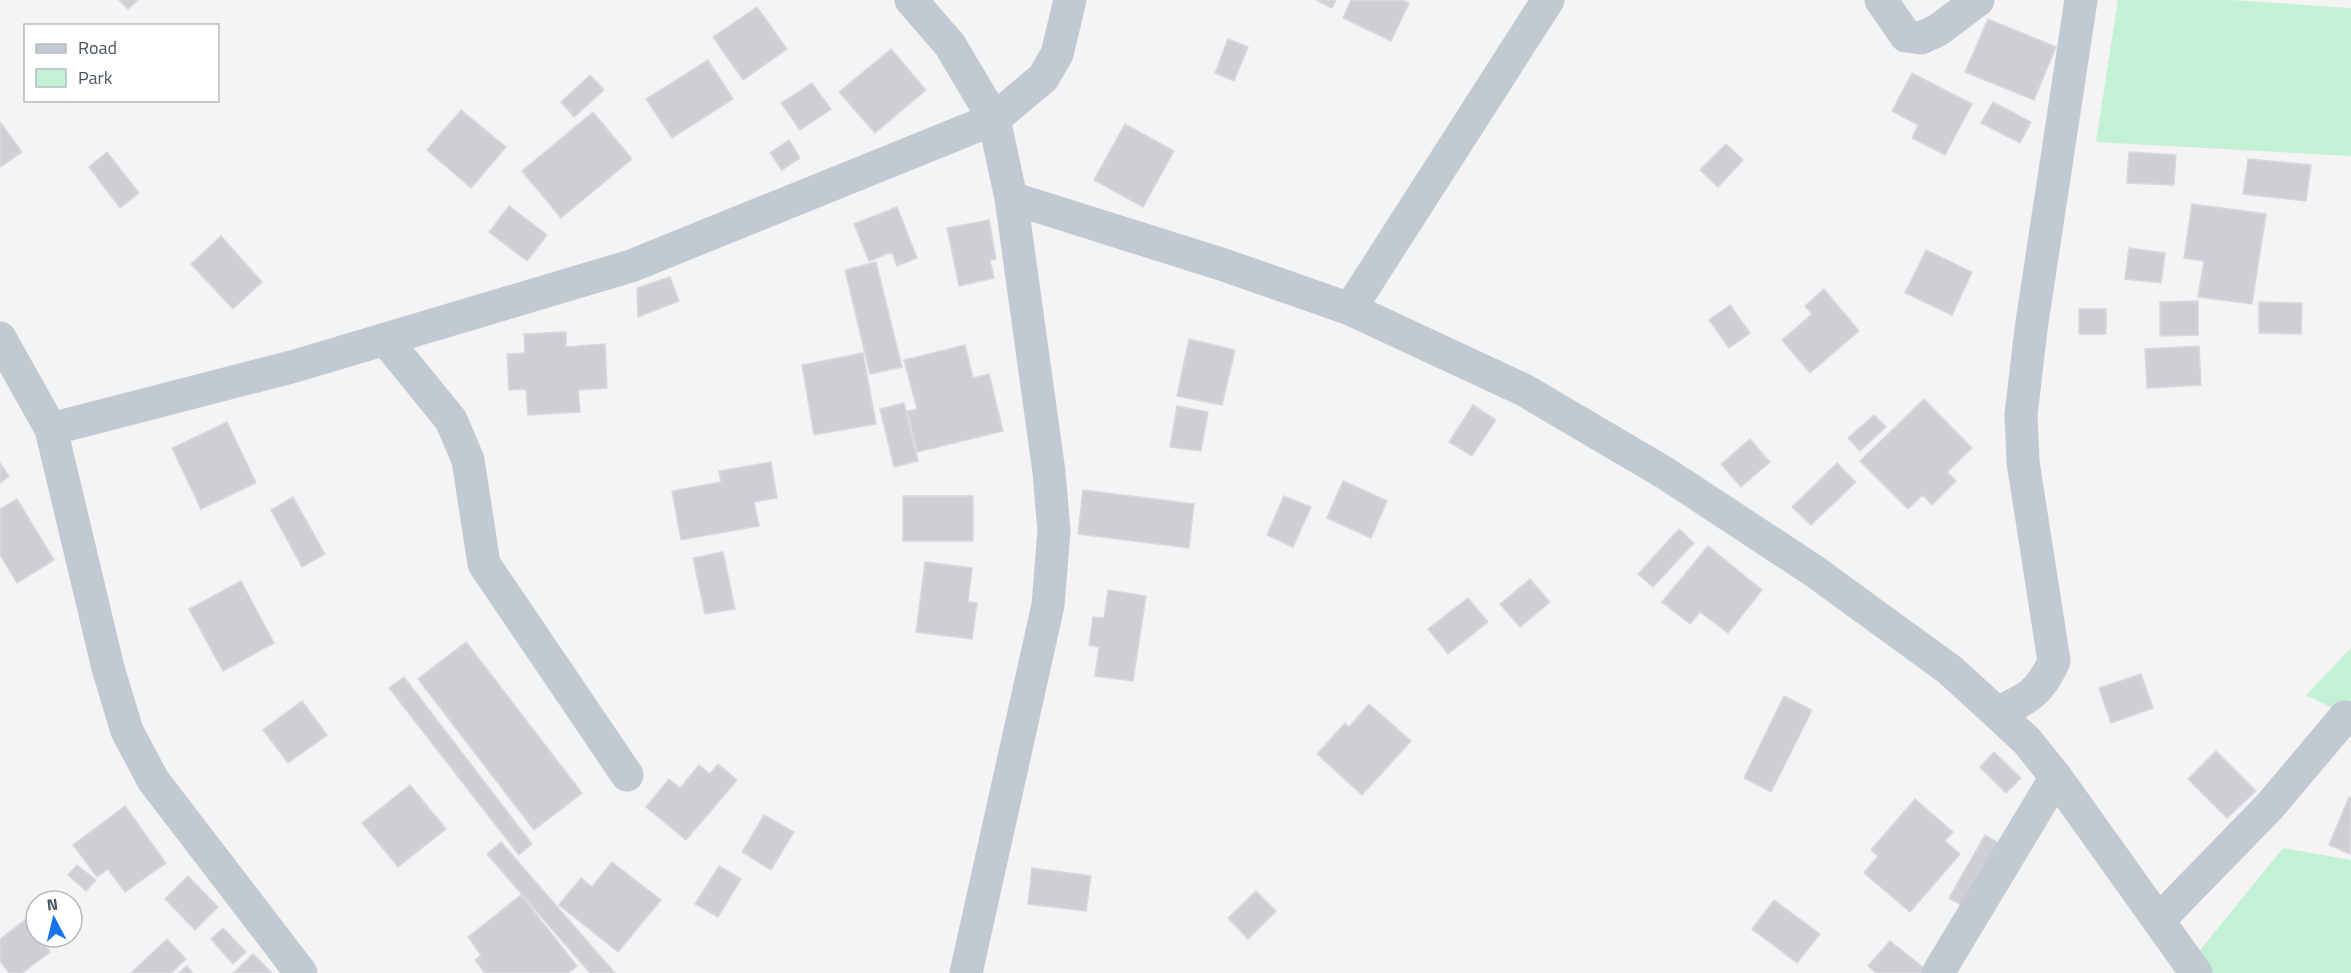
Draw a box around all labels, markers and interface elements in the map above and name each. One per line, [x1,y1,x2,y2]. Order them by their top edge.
legend [24,24,219,102]
text: Road [78,34,117,61]
text: Park [78,64,113,91]
north arrow [24,889,84,949]
text: N [45,892,59,917]

